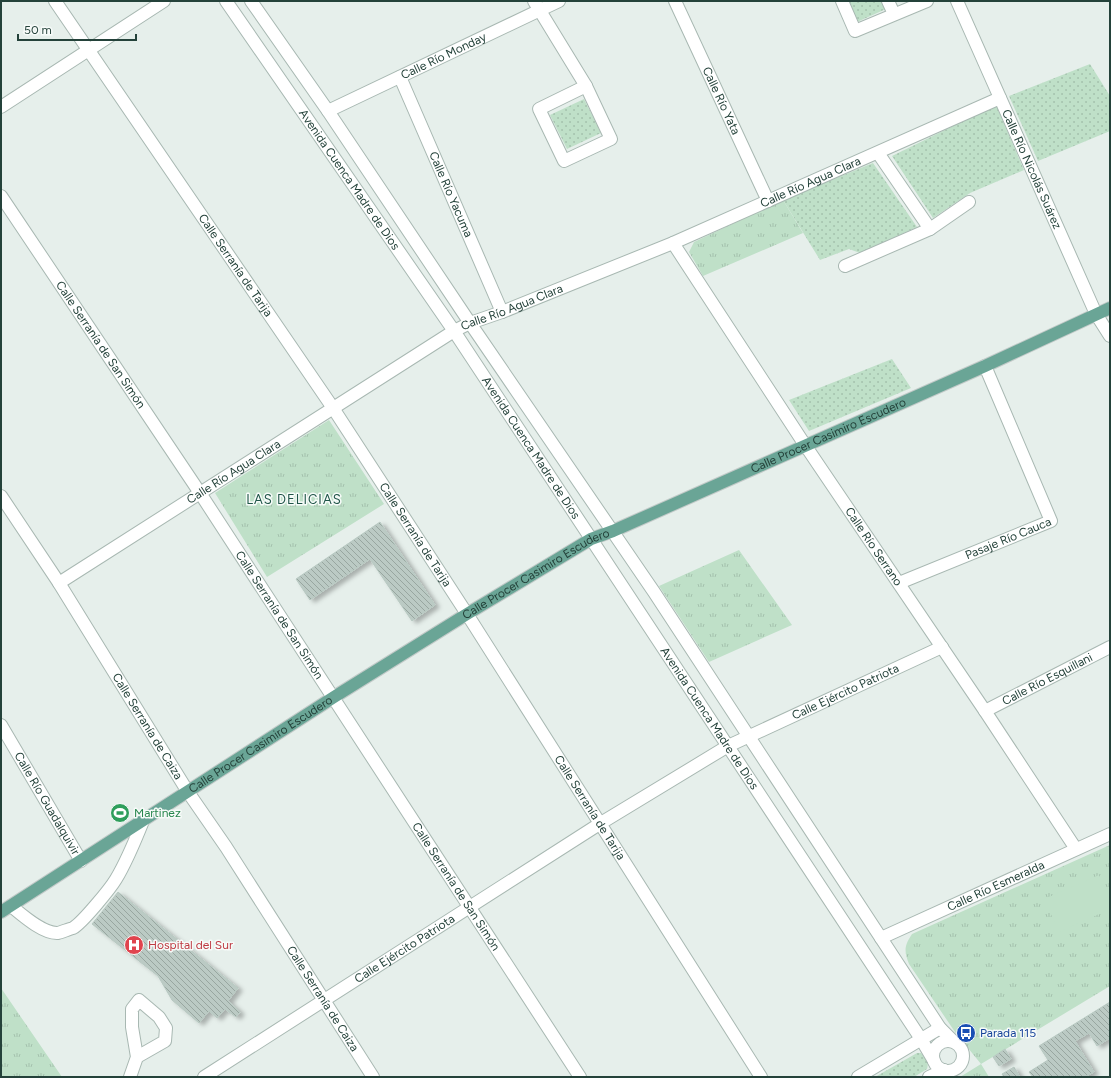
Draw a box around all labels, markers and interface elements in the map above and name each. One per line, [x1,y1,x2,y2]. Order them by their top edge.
scale bar [18,16,136,42]
text: 50 m [24,23,52,37]
street label: Calle Río Monday [399,29,489,82]
street label: Calle Río Yata [700,65,743,137]
street label: Avenida Cuenca Madre de Dios [296,107,403,253]
street label: Calle Río Nicolás Suárez [999,107,1064,231]
street label: Calle Río Yacuma [426,149,476,239]
street label: Calle Río Agua Clara [758,154,863,210]
street label: Calle Serranía de Tarija [196,211,275,319]
street label: Calle Serranía de San Simón [53,278,148,411]
street label: Calle Río Agua Clara [458,281,565,334]
street label: Avenida Cuenca Madre de Dios [479,374,583,522]
street label: Calle Procer Casimiro Escudero [749,395,908,476]
street label: Calle Río Agua Clara [184,437,283,507]
street label: Calle Serranía de Tarija [376,480,454,589]
district label: LAS DELICIAS [246,492,342,507]
street label: Calle Río Serrano [842,505,905,589]
street label: Pasaje Río Cauca [963,515,1053,562]
street label: Calle Procer Casimiro Escudero [460,526,611,622]
street label: Calle Serranía de San Simón [233,548,326,682]
street label: Avenida Cuenca Madre de Dios [657,644,762,792]
street label: Calle Río Esquillani [1000,650,1095,708]
street label: Calle Ejército Patriota [790,661,901,723]
street label: Calle Serranía de Caiza [109,671,186,782]
street label: Calle Procer Casimiro Escudero [186,693,335,796]
street label: Calle Río Guadalquivir [11,749,83,857]
street label: Calle Serranía de Tarija [552,753,628,863]
sports icon: Martinez [109,802,131,824]
place label: Martinez [134,806,181,820]
street label: Calle Serranía de San Simón [409,820,503,954]
street label: Calle Río Esmeralda [945,858,1047,914]
street label: Calle Ejército Patriota [352,911,457,986]
hospital icon: Hospital del Sur [123,934,145,956]
place label: Hospital del Sur [148,938,233,952]
street label: Calle Serranía de Caiza [284,943,362,1054]
bus stop icon: Parada 115 [955,1022,977,1044]
place label: Parada 115 [980,1026,1036,1040]

